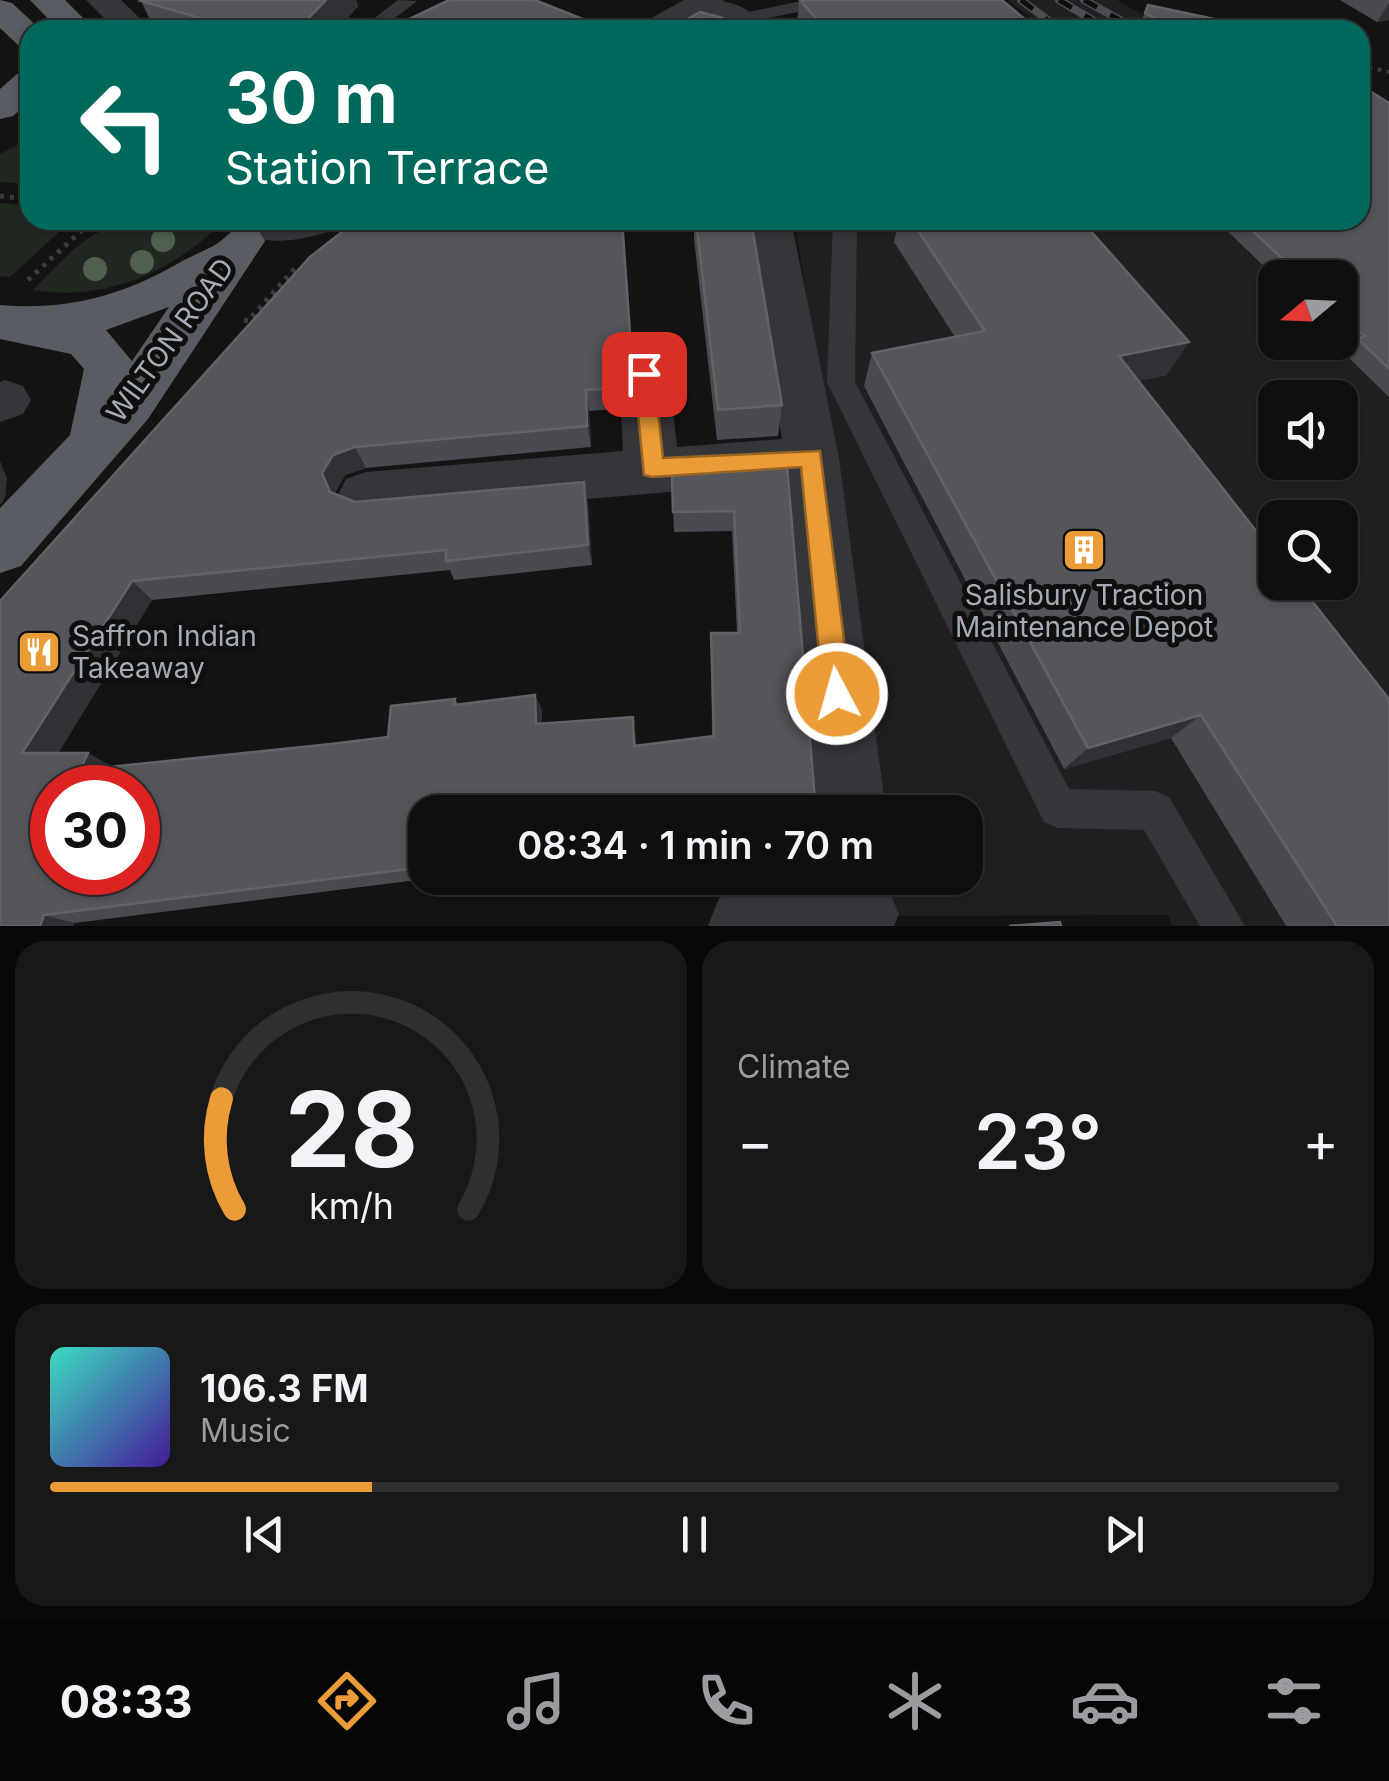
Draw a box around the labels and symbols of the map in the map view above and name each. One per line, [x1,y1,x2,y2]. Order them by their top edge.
street label: WILTON ROAD [99,252,241,428]
north arrow [1258,260,1358,360]
pin [602,332,687,417]
building icon: Salisbury Traction Maintenance Depot [1061,527,1107,573]
place label: Salisbury Traction Maintenance Depot [955,578,1213,644]
place label: Saffron Indian Takeaway [72,619,257,685]
restaurant icon: Saffron Indian Takeaway [16,629,62,675]
position arrow [785,642,889,746]
speed limit sign: 30 [30,765,160,895]

